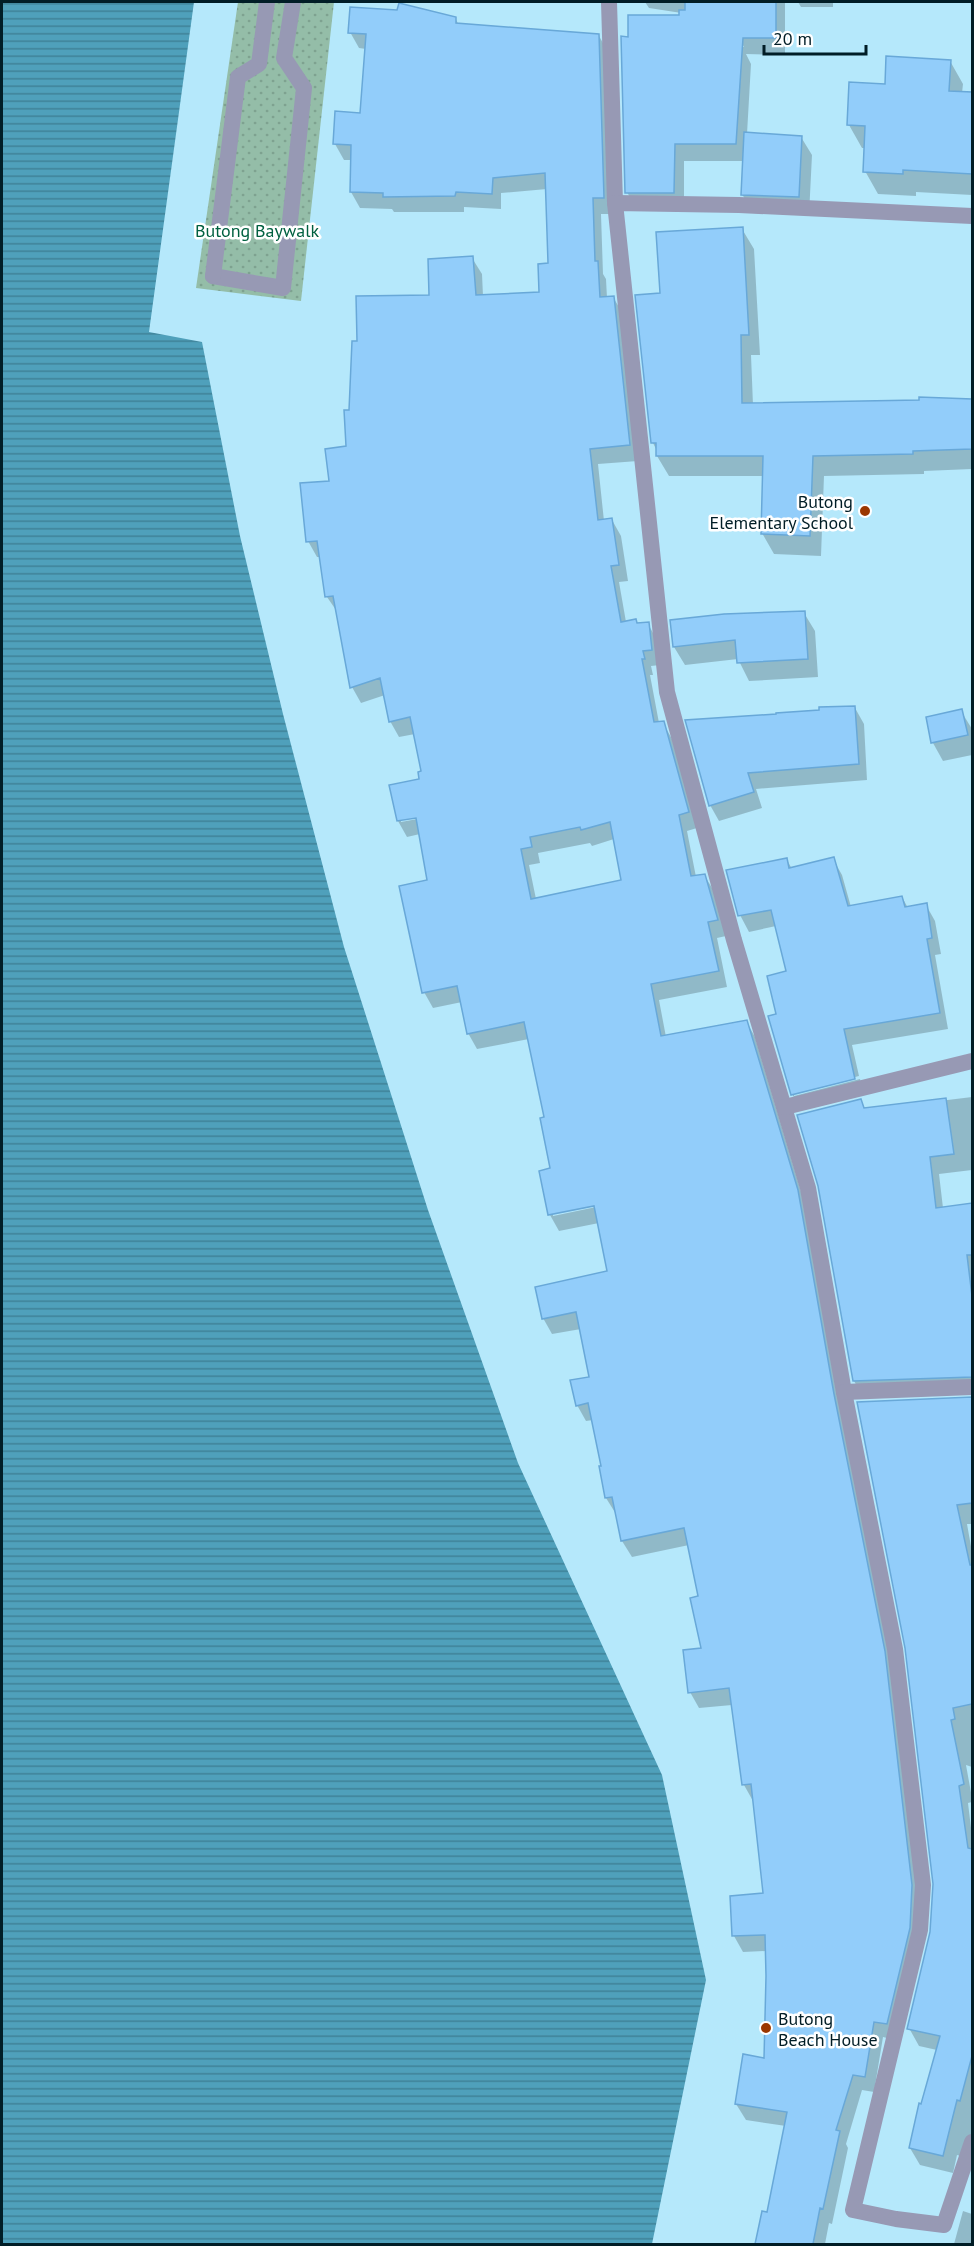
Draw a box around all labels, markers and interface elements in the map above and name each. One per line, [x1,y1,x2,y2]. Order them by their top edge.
scale bar [764,18,866,56]
text: 20 m [773,27,812,50]
park label: Butong Baywalk [195,219,319,242]
place label: Butong Elementary School [710,490,854,534]
marker: Butong Elementary School [858,504,872,518]
place label: Butong Beach House [778,2007,878,2051]
marker: Butong Beach House [759,2021,773,2035]

